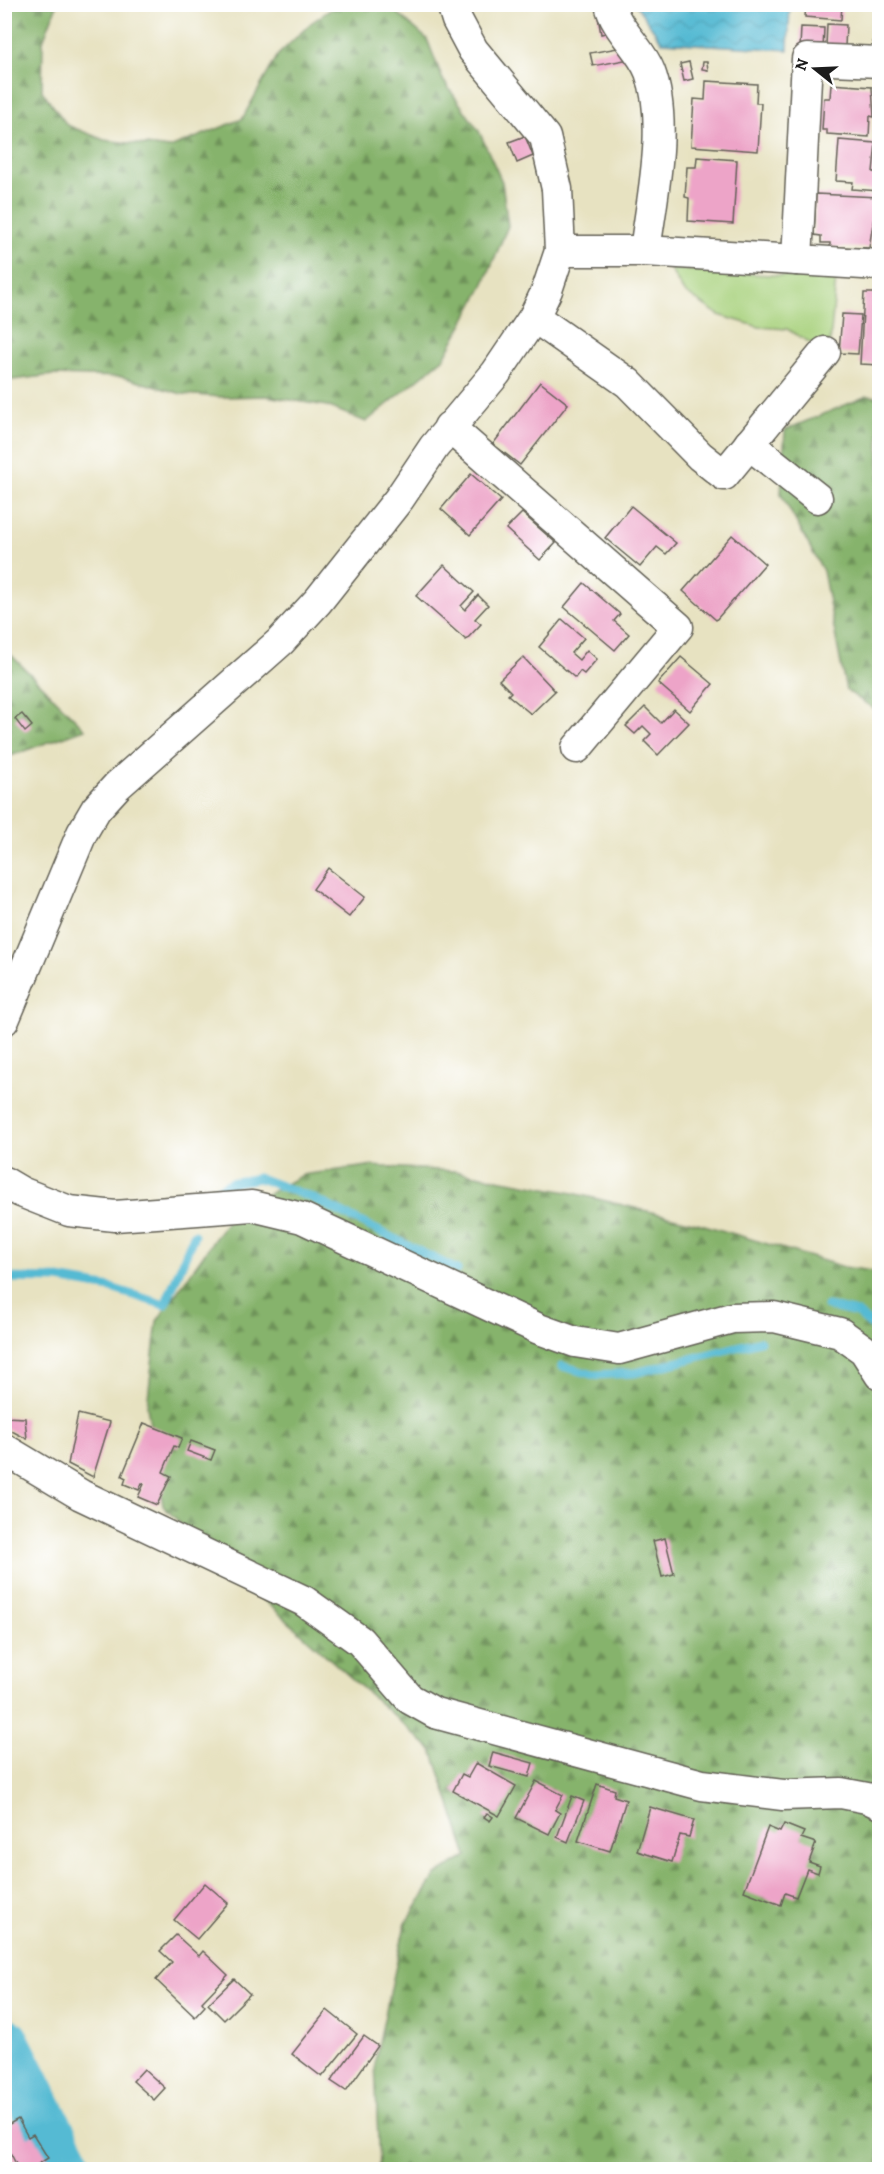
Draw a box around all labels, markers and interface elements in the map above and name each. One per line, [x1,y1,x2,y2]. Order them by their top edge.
north arrow [785,39,845,99]
text: N [789,55,814,74]

